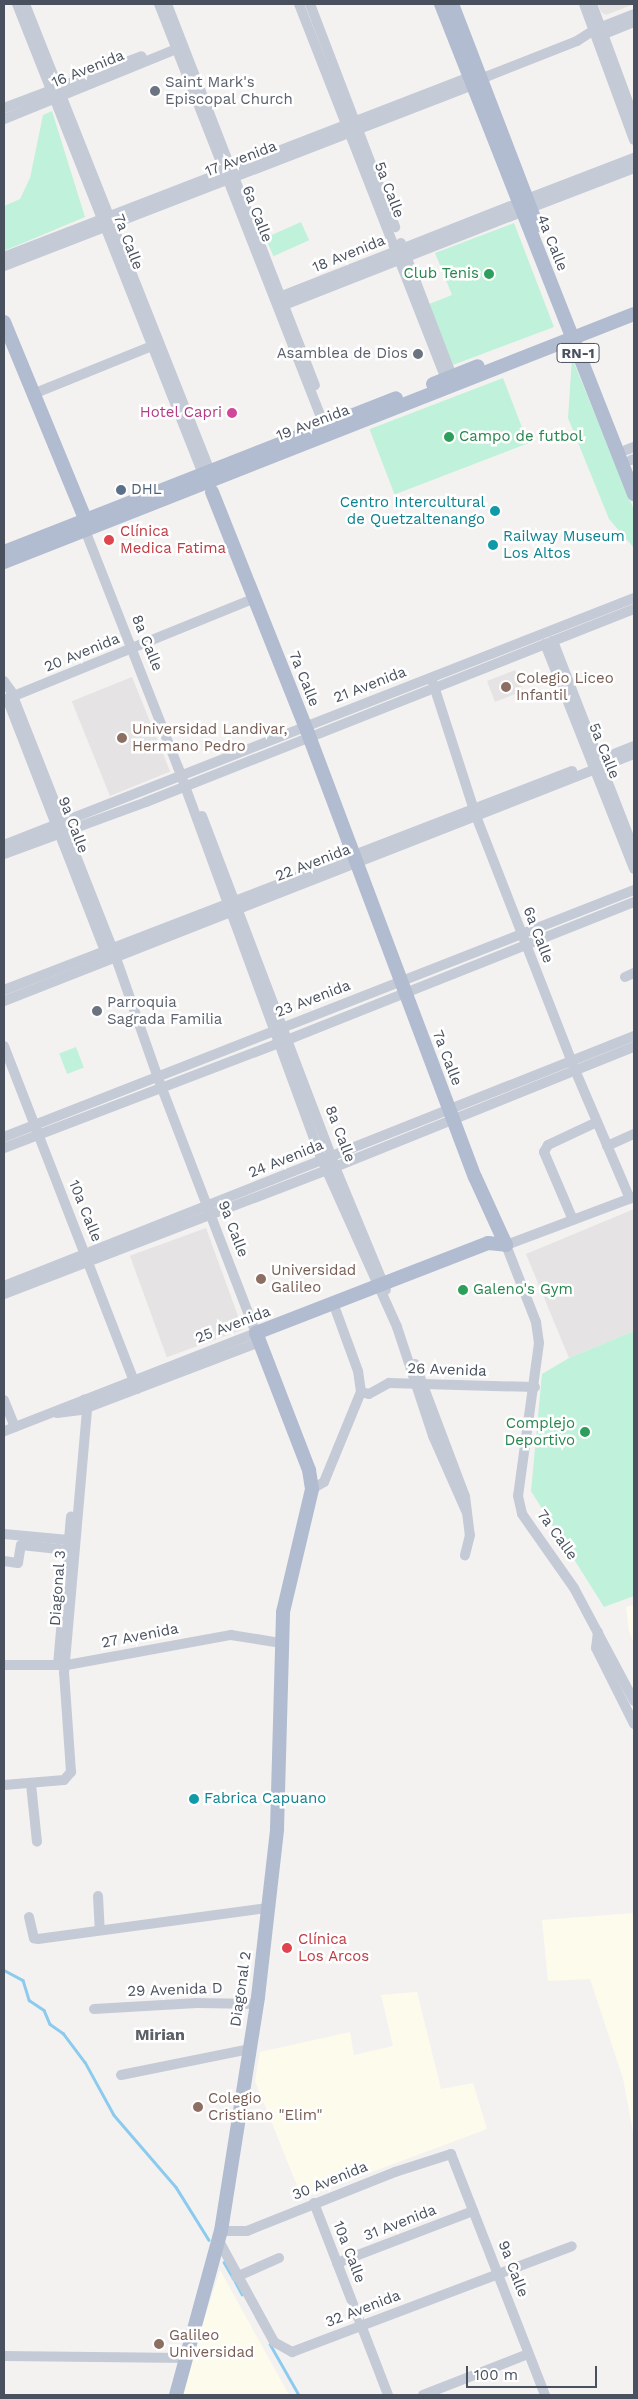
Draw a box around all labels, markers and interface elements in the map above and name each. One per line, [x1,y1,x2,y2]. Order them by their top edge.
street label: 16 Avenida [49,46,127,92]
place label: Saint Mark's Episcopal Church [165,73,293,108]
marker: Saint Mark's Episcopal Church [149,85,161,97]
street label: 17 Avenida [202,137,280,181]
street label: 5a Calle [370,159,408,221]
street label: 6a Calle [238,183,276,245]
street label: 7a Calle [109,212,147,272]
street label: 4a Calle [533,212,571,274]
street label: 18 Avenida [310,231,388,277]
place label: Club Tenis [403,265,479,283]
marker: Club Tenis [483,268,495,280]
road number: RN-1 [556,342,600,364]
place label: Asamblea de Dios [276,345,408,363]
marker: Asamblea de Dios [412,348,424,360]
street label: 19 Avenida [274,401,352,445]
place label: Hotel Capri [139,404,222,422]
marker: Hotel Capri [226,407,238,419]
place label: Campo de futbol [459,428,583,446]
marker: Campo de futbol [443,431,455,443]
place label: DHL [131,481,162,499]
marker: DHL [115,484,127,496]
place label: Centro Intercultural de Quetzaltenango [340,493,485,528]
marker: Centro Intercultural de Quetzaltenango [489,505,501,517]
place label: Clínica Medica Fatima [120,522,226,557]
place label: Railway Museum Los Altos [503,527,625,562]
marker: Clínica Medica Fatima [102,533,116,547]
marker: Railway Museum Los Altos [487,539,499,551]
street label: 8a Calle [128,612,166,674]
street label: 20 Avenida [41,630,123,676]
street label: 7a Calle [285,649,323,709]
street label: 21 Avenida [331,663,409,707]
place label: Colegio Liceo Infantil [516,669,614,704]
marker: Colegio Liceo Infantil [500,681,512,693]
place label: Universidad Landivar, Hermano Pedro [132,720,288,755]
street label: 5a Calle [585,720,623,782]
marker: Universidad Landivar, Hermano Pedro [116,732,128,744]
street label: 9a Calle [54,794,92,856]
street label: 22 Avenida [273,840,353,886]
street label: 6a Calle [519,904,557,966]
street label: 23 Avenida [273,976,353,1022]
place label: Parroquia Sagrada Familia [107,993,223,1028]
marker: Parroquia Sagrada Familia [91,1005,103,1017]
street label: 7a Calle [428,1028,466,1088]
street label: 8a Calle [321,1103,359,1165]
street label: 24 Avenida [246,1136,326,1182]
street label: 10a Calle [64,1177,106,1245]
street label: 9a Calle [214,1198,252,1260]
place label: Universidad Galileo [271,1261,356,1296]
marker: Universidad Galileo [255,1273,267,1285]
place label: Galeno's Gym [473,1281,573,1299]
marker: Galeno's Gym [457,1284,469,1296]
street label: 25 Avenida [193,1302,273,1348]
street label: 26 Avenida [407,1360,487,1380]
place label: Complejo Deportivo [504,1414,575,1449]
marker: Complejo Deportivo [579,1426,591,1438]
street label: 7a Calle [533,1506,581,1564]
street label: Diagonal 3 [46,1549,70,1627]
street label: 27 Avenida [100,1620,180,1652]
place label: Fabrica Capuano [204,1790,327,1808]
marker: Fabrica Capuano [188,1793,200,1805]
place label: Clínica Los Arcos [298,1930,370,1965]
marker: Clínica Los Arcos [280,1941,294,1955]
street label: Diagonal 2 [227,1950,255,2028]
street label: 29 Avenida D [127,1979,223,2001]
district label: Mirian [135,2025,185,2045]
place label: Colegio Cristiano "Elim" [208,2089,323,2124]
marker: Colegio Cristiano "Elim" [192,2101,204,2113]
street label: 30 Avenida [289,2158,371,2204]
street label: 31 Avenida [361,2201,439,2245]
street label: 10a Calle [329,2218,369,2286]
street label: 9a Calle [494,2238,532,2300]
street label: 32 Avenida [323,2286,403,2332]
place label: Galileo Universidad [169,2326,254,2361]
marker: Galileo Universidad [153,2338,165,2350]
scale bar [468,2356,599,2388]
text: 100 m [474,2366,518,2384]

